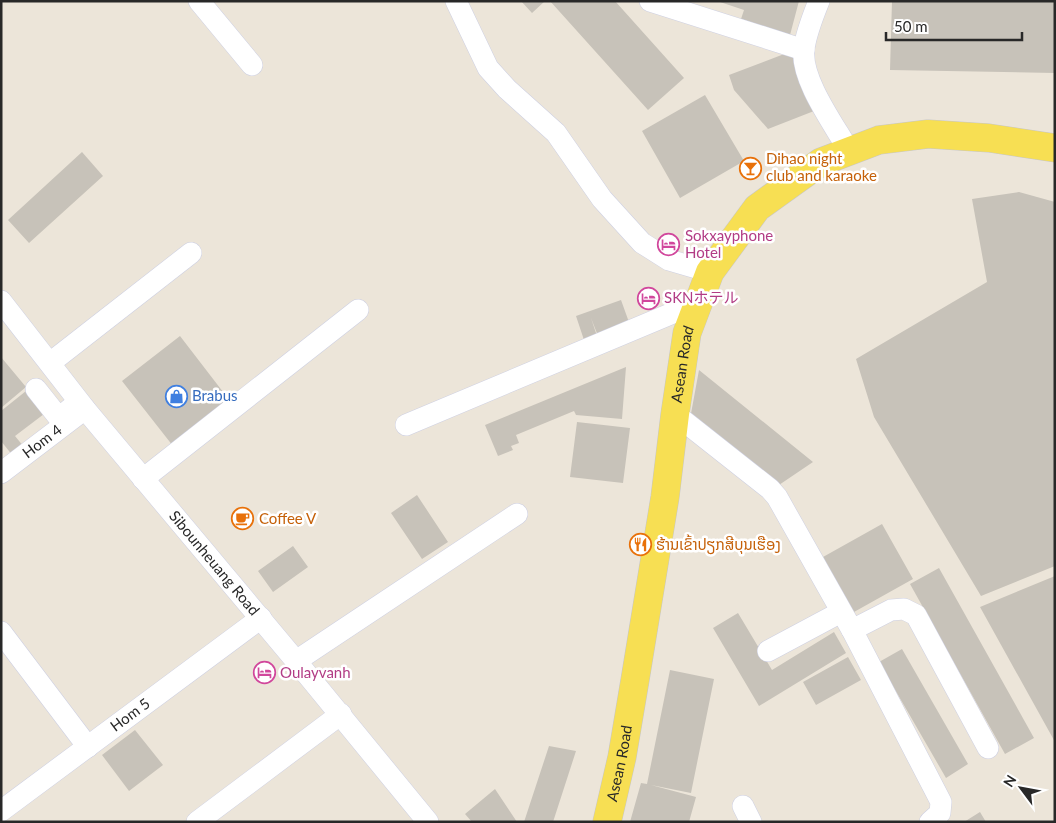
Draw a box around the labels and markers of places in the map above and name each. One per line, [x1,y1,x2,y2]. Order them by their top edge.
place label: Dihao night club and karaoke [766,149,877,184]
bar icon: Dihao night club and karaoke [738,156,762,180]
place label: Sokxayphone Hotel [685,226,773,261]
hotel icon: Sokxayphone Hotel [657,233,681,257]
hotel icon: SKNホテル [636,286,660,310]
place label: SKNホテル [664,288,739,306]
shop icon: Brabus [164,384,188,408]
place label: Brabus [192,386,238,404]
cafe icon: Coffee V [231,507,255,531]
place label: Coffee V [259,509,317,527]
restaurant icon: ຮ້ານເຂົ້າປຽກສີບຸນເຮືອງ [628,533,652,557]
place label: ຮ້ານເຂົ້າປຽກສີບຸນເຮືອງ [656,534,781,555]
hotel icon: Oulayvanh [252,661,276,685]
place label: Oulayvanh [280,663,351,681]

